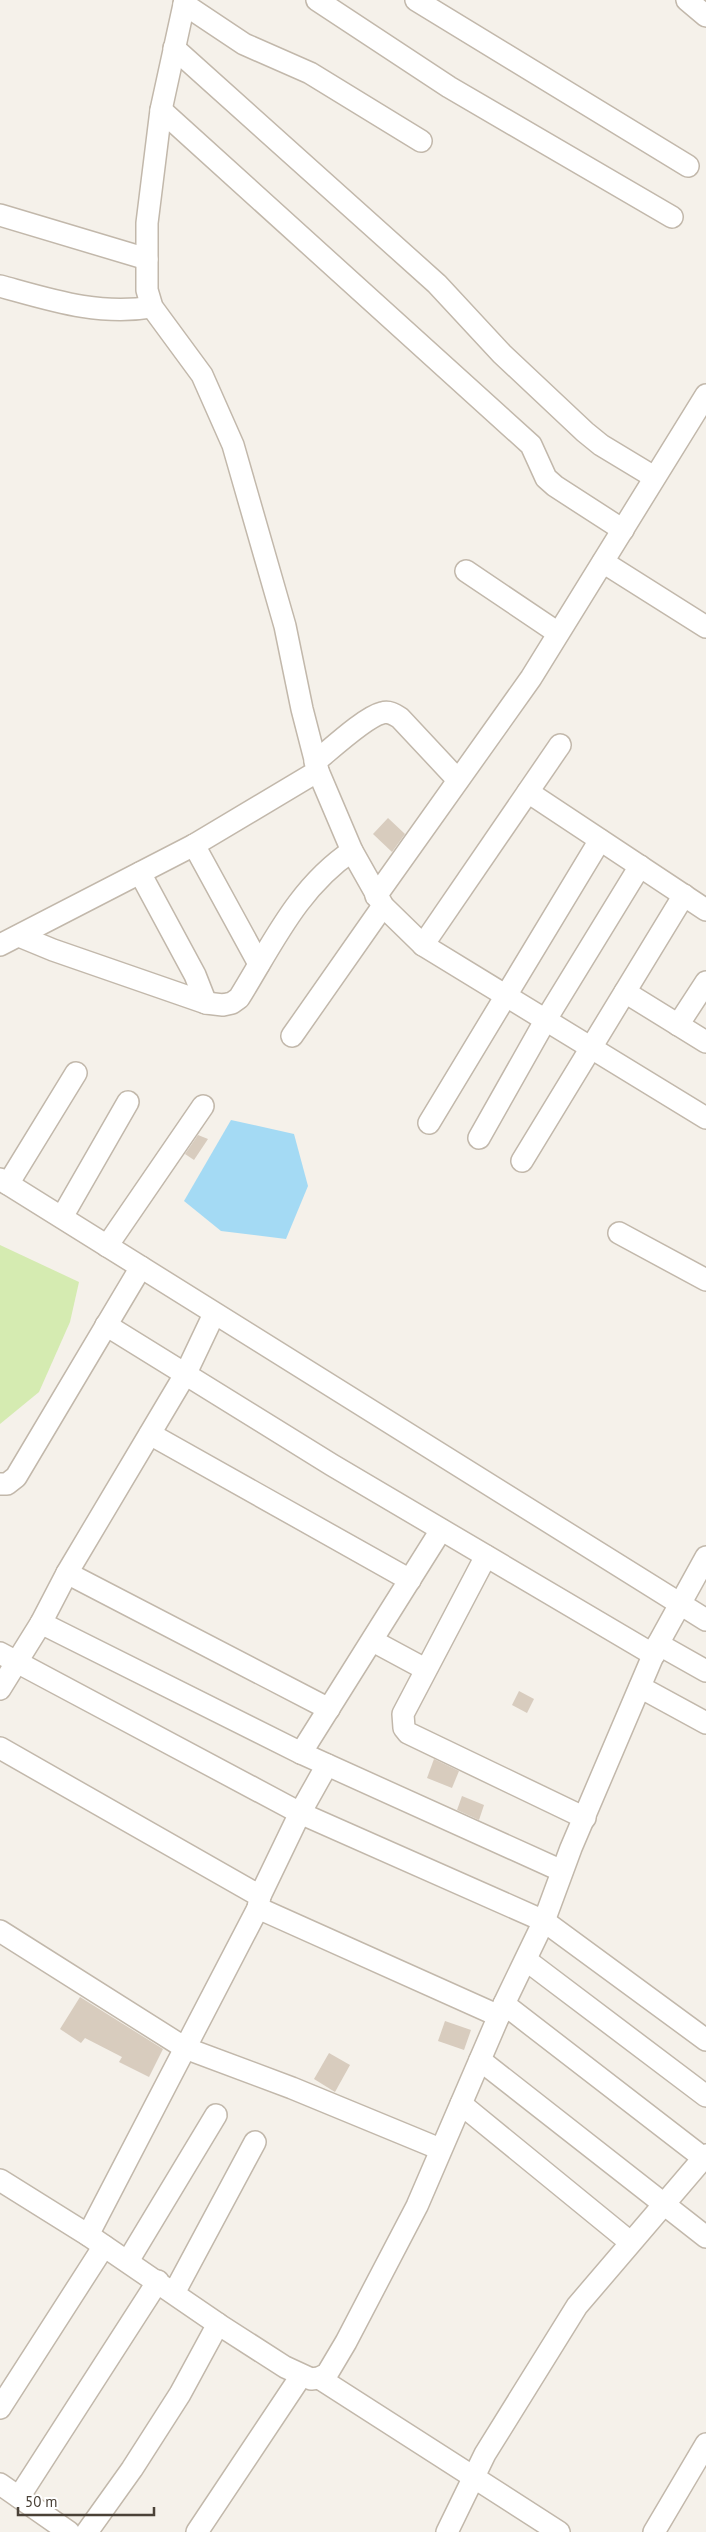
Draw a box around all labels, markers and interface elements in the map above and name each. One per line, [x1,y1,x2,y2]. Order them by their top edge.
scale bar [18,2484,154,2516]
text: 50 m [25,2492,58,2511]

